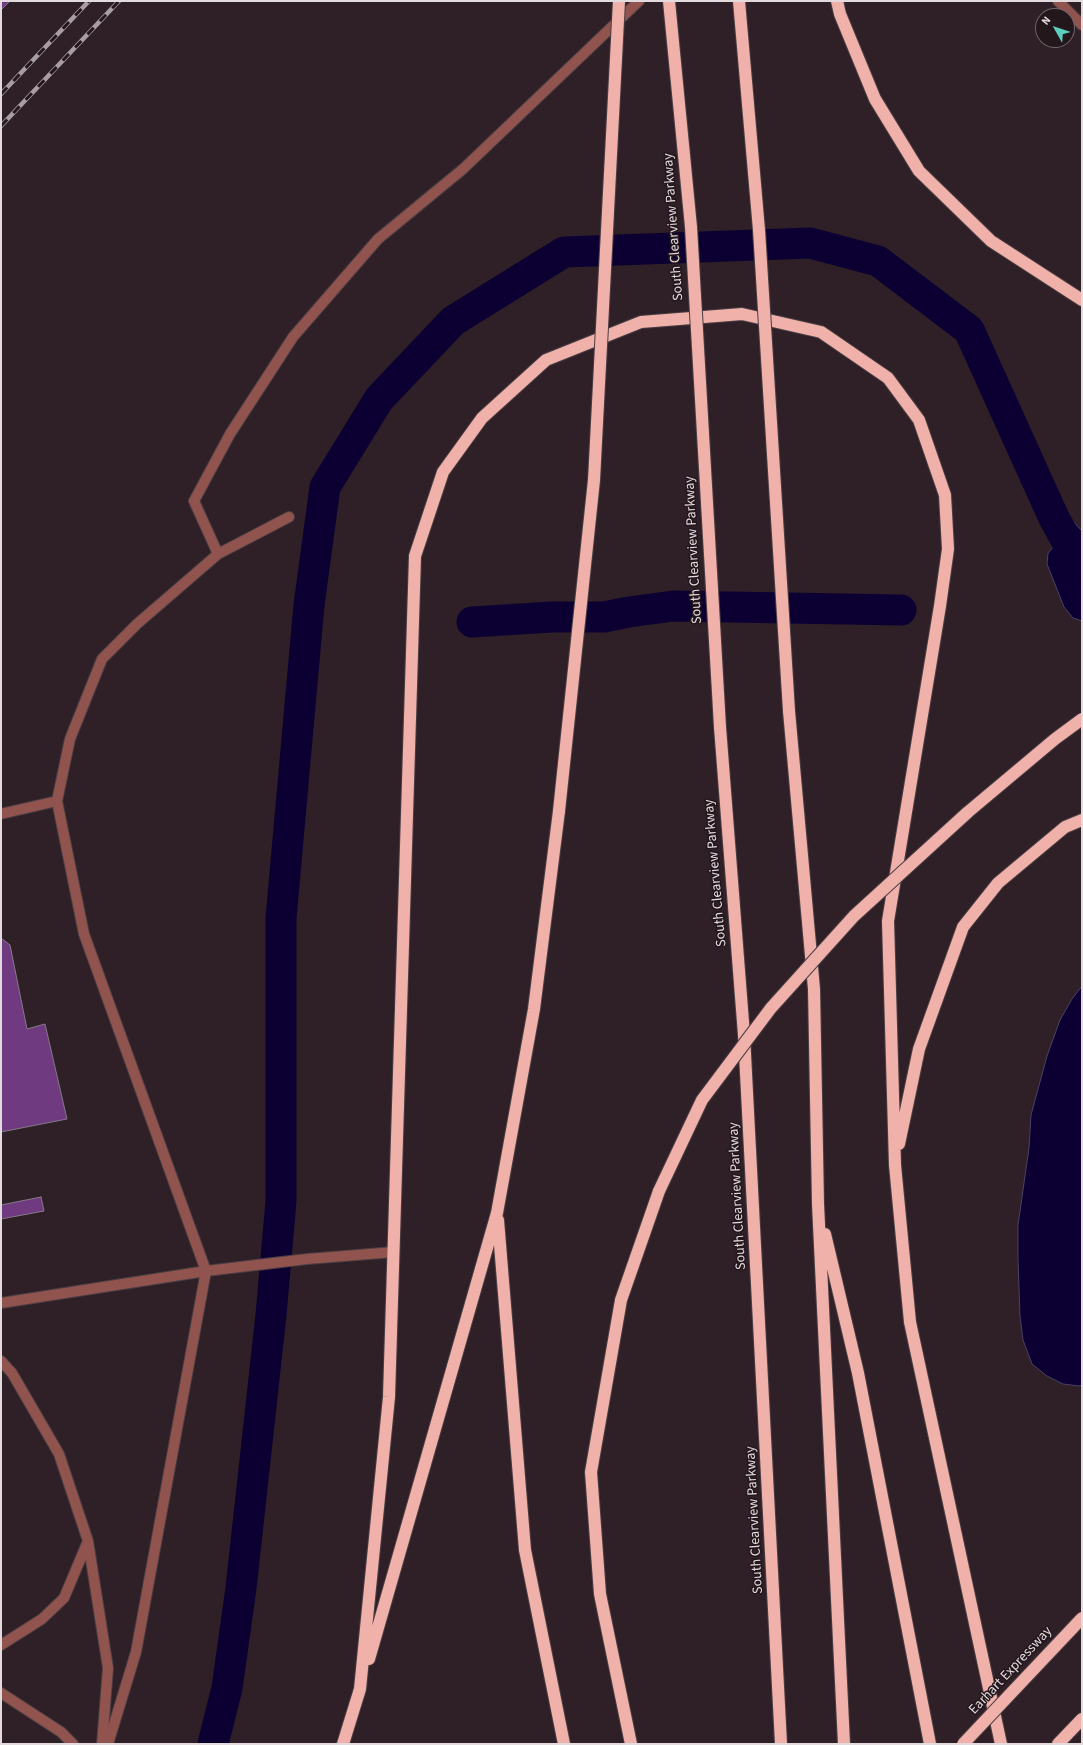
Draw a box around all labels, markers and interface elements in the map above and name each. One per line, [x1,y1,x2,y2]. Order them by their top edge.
north arrow [1035,8,1075,48]
text: N [1038,13,1054,28]
street label: South Clearview Parkway [660,153,688,301]
street label: South Clearview Parkway [682,476,706,624]
street label: South Clearview Parkway [701,799,731,947]
street label: South Clearview Parkway [726,1122,750,1270]
street label: South Clearview Parkway [743,1446,767,1594]
street label: Earhart Expressway [966,1624,1056,1718]

